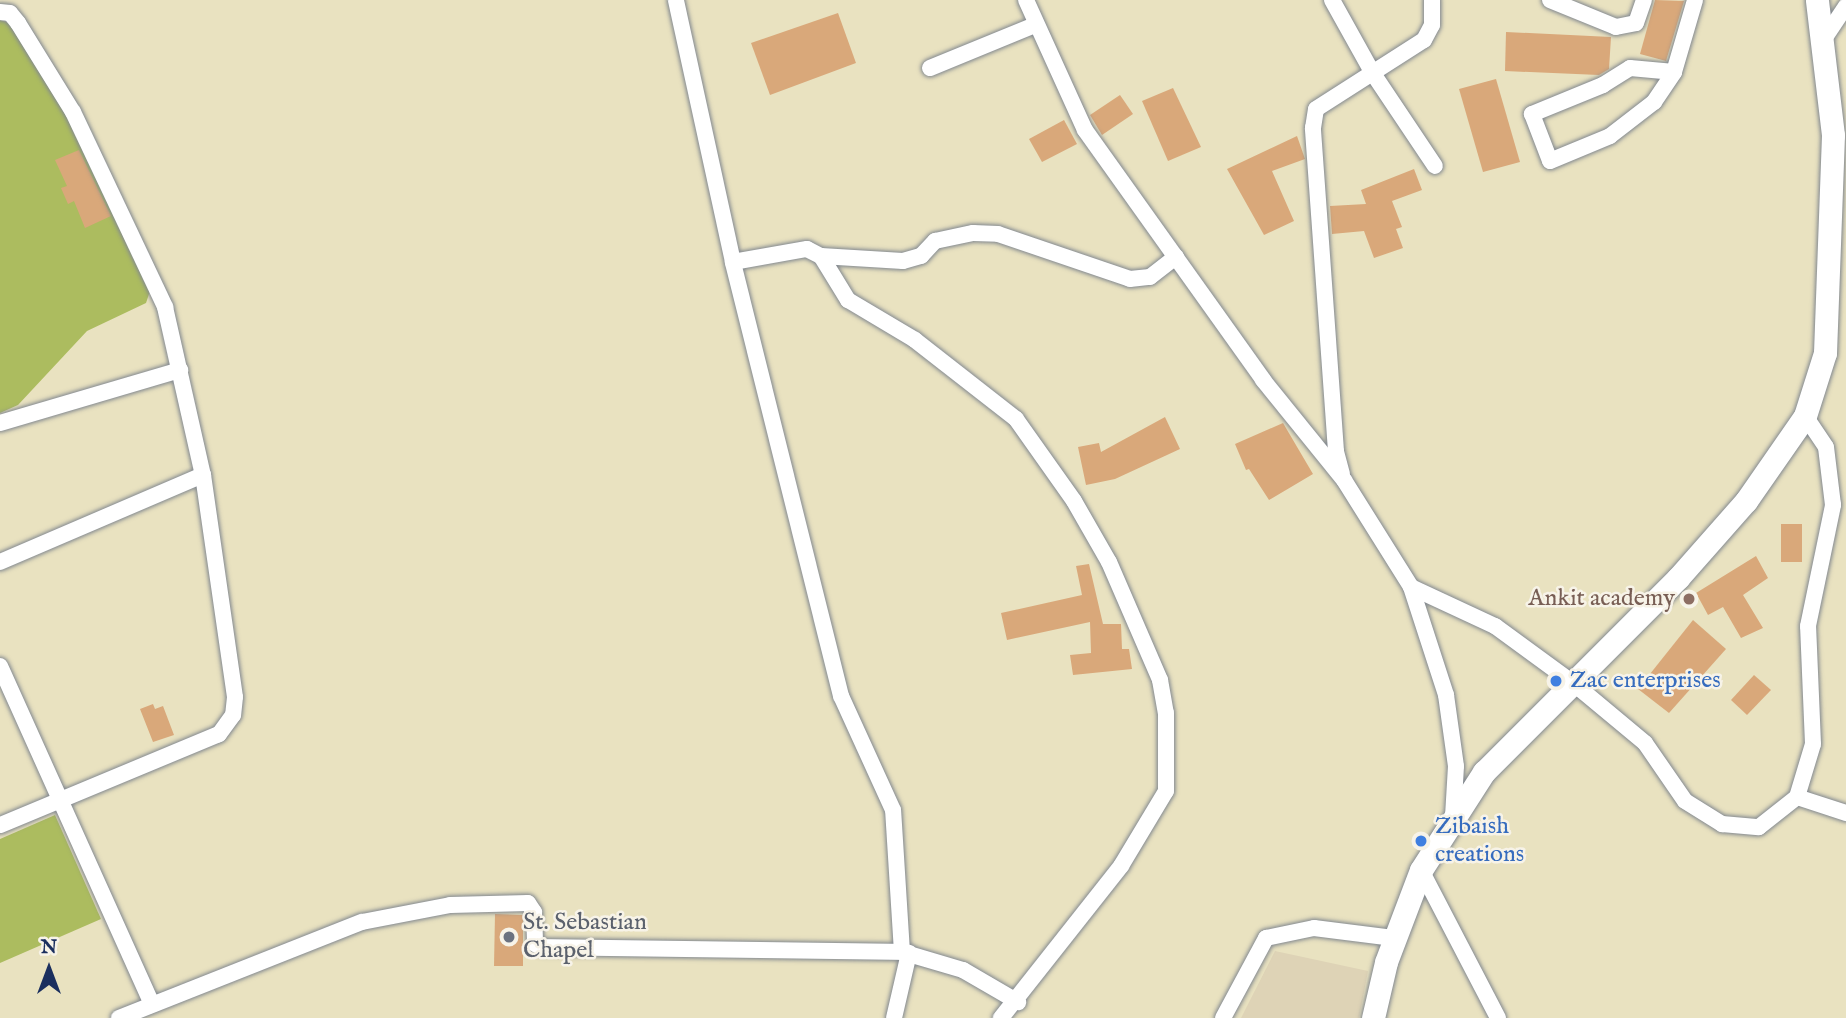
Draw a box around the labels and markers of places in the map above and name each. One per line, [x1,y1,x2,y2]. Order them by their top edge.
place label: Ankit academy [1528,585,1675,613]
marker: Ankit academy [1681,591,1697,607]
place label: Zac enterprises [1570,667,1721,695]
marker: Zac enterprises [1548,673,1564,689]
place label: Zibaish creations [1435,813,1524,869]
marker: Zibaish creations [1413,833,1429,849]
place label: St. Sebastian Chapel [523,909,647,965]
marker: St. Sebastian Chapel [501,929,517,945]

